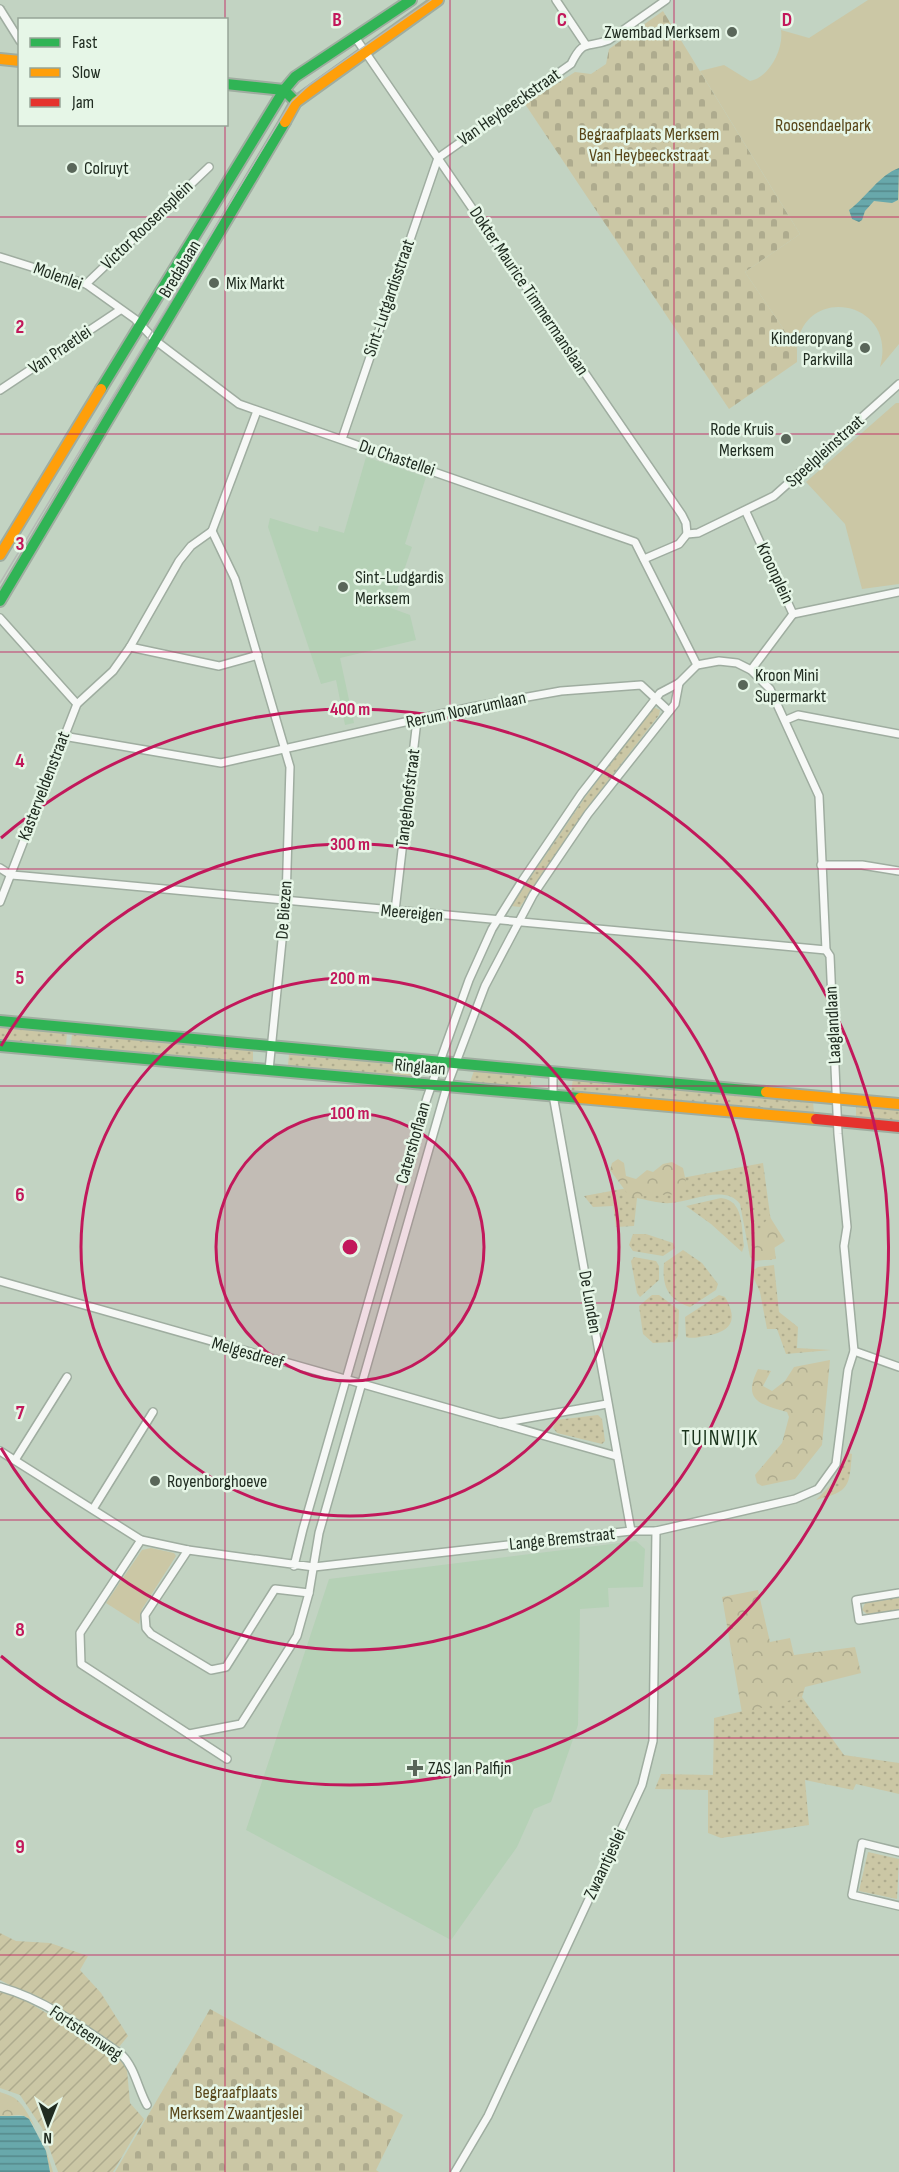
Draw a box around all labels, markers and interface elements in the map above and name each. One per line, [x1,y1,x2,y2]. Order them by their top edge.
text: B [332,8,342,32]
text: C [557,8,567,32]
text: D [782,8,792,32]
legend [18,18,228,126]
place label: Zwembad Merksem [604,22,720,43]
marker: Zwembad Merksem [725,25,739,39]
text: Fast [72,32,98,53]
text: Slow [72,62,101,83]
street label: Van Heybeeckstraat [454,64,565,150]
text: Jam [71,92,94,113]
park label: Roosendaelpark [775,115,871,136]
park label: Begraafplaats Merksem Van Heybeeckstraat [579,124,719,166]
place label: Colruyt [84,158,129,179]
marker: Colruyt [65,161,79,175]
street label: Victor Roosensplein [97,176,197,274]
street label: Dokter Maurice Timmermanslaan [465,203,593,379]
street label: Bredabaan [155,236,205,302]
street label: Sint-Lutgardisstraat [359,236,419,359]
street label: Molenlei [31,258,85,294]
place label: Mix Markt [226,273,285,294]
marker: Mix Markt [207,276,221,290]
text: 2 [16,315,24,339]
street label: Van Praetlei [25,321,95,379]
place label: Kinderopvang Parkvilla [771,328,853,370]
marker: Kinderopvang Parkvilla [858,341,872,355]
street label: Speelpleinstraat [781,410,869,492]
place label: Rode Kruis Merksem [710,419,774,461]
marker: Rode Kruis Merksem [779,432,793,446]
street label: Du Chastellei [356,435,438,481]
text: 3 [16,532,25,556]
street label: Kroonplein [752,539,798,607]
place label: Sint-Ludgardis Merksem [355,567,444,609]
marker: Sint-Ludgardis Merksem [336,580,350,594]
place label: Kroon Mini Supermarkt [755,665,827,707]
marker: Kroon Mini Supermarkt [736,678,750,692]
street label: Rerum Novarumlaan [404,687,528,733]
text: 400 m [330,699,370,720]
street label: Kasterveldenstraat [14,728,75,844]
street label: Tangehoefstraat [392,747,425,848]
text: 4 [15,749,25,773]
text: 300 m [330,834,370,855]
street label: De Biezen [271,880,297,940]
street label: Meereigen [380,900,444,926]
text: 5 [16,966,25,990]
text: 200 m [330,968,370,989]
street label: Laaglandlaan [820,985,846,1065]
street label: Ringlaan [393,1054,447,1080]
street label: Catershoflaan [391,1100,435,1186]
text: 100 m [331,1103,370,1124]
text: 6 [15,1183,25,1207]
centre of rings [340,1237,360,1257]
street label: De Lunden [574,1269,606,1335]
street label: Melgesdreef [209,1333,287,1374]
text: 7 [16,1401,25,1425]
district label: TUINWIJK [681,1426,759,1451]
place label: Royenborghoeve [167,1471,267,1492]
marker: Royenborghoeve [148,1474,162,1488]
street label: Lange Bremstraat [508,1523,616,1555]
text: 8 [15,1618,25,1642]
place label: ZAS Jan Palfijn [428,1758,511,1779]
marker: ZAS Jan Palfijn [406,1759,424,1777]
street label: Zwaantjeslei [580,1826,630,1902]
text: 9 [15,1835,25,1859]
street label: Fortsteenweg [46,2001,126,2065]
park label: Begraafplaats Merksem Zwaantjeslei [170,2082,302,2124]
north arrow [18,2094,78,2154]
text: N [43,2128,52,2147]

